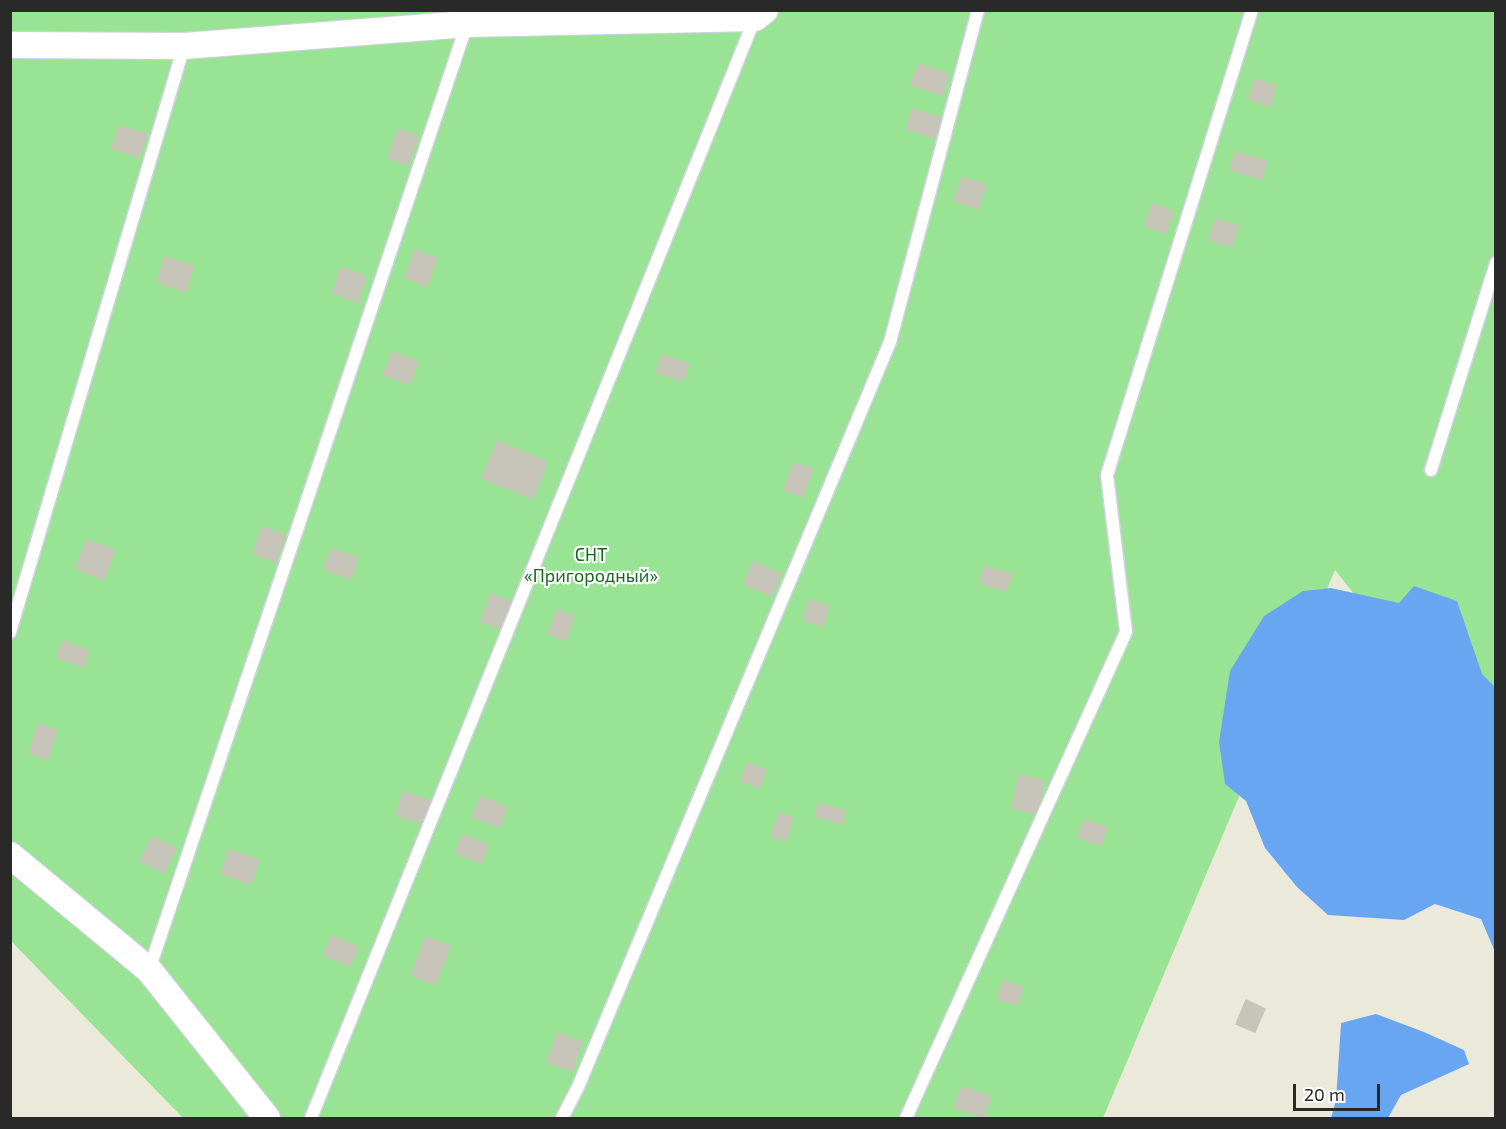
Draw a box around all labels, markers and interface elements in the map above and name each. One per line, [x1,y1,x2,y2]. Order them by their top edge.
park label: СНТ «Пригородный» [524,544,658,586]
scale bar [1296,1072,1383,1110]
text: 20 m [1304,1083,1345,1105]

